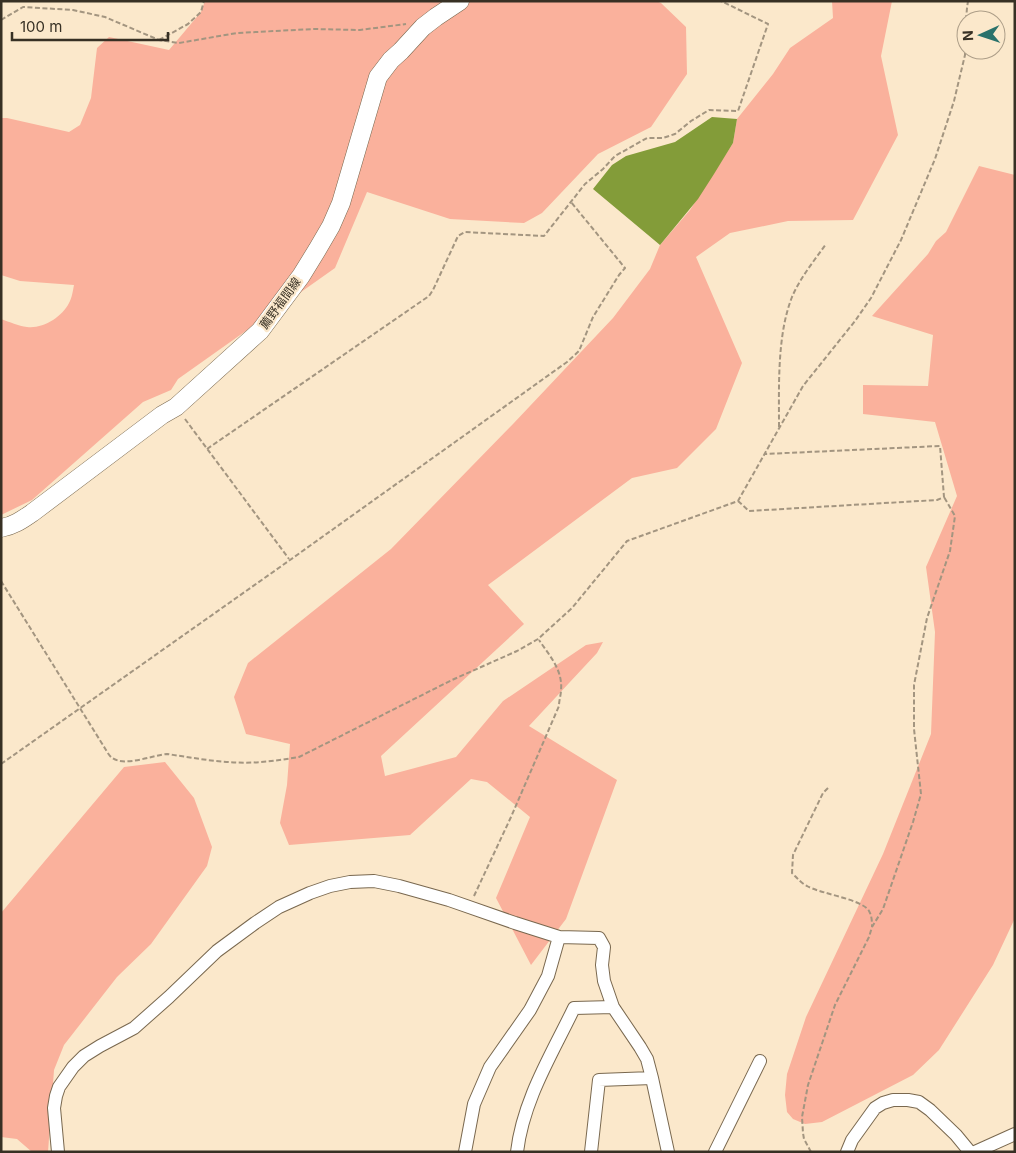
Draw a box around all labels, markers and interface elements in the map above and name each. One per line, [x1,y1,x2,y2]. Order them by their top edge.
scale bar [12,10,169,42]
north arrow [956,10,1006,60]
text: 100 m [20,17,62,36]
text: N [959,30,976,41]
street label: 薦野福間線 [256,274,304,332]

